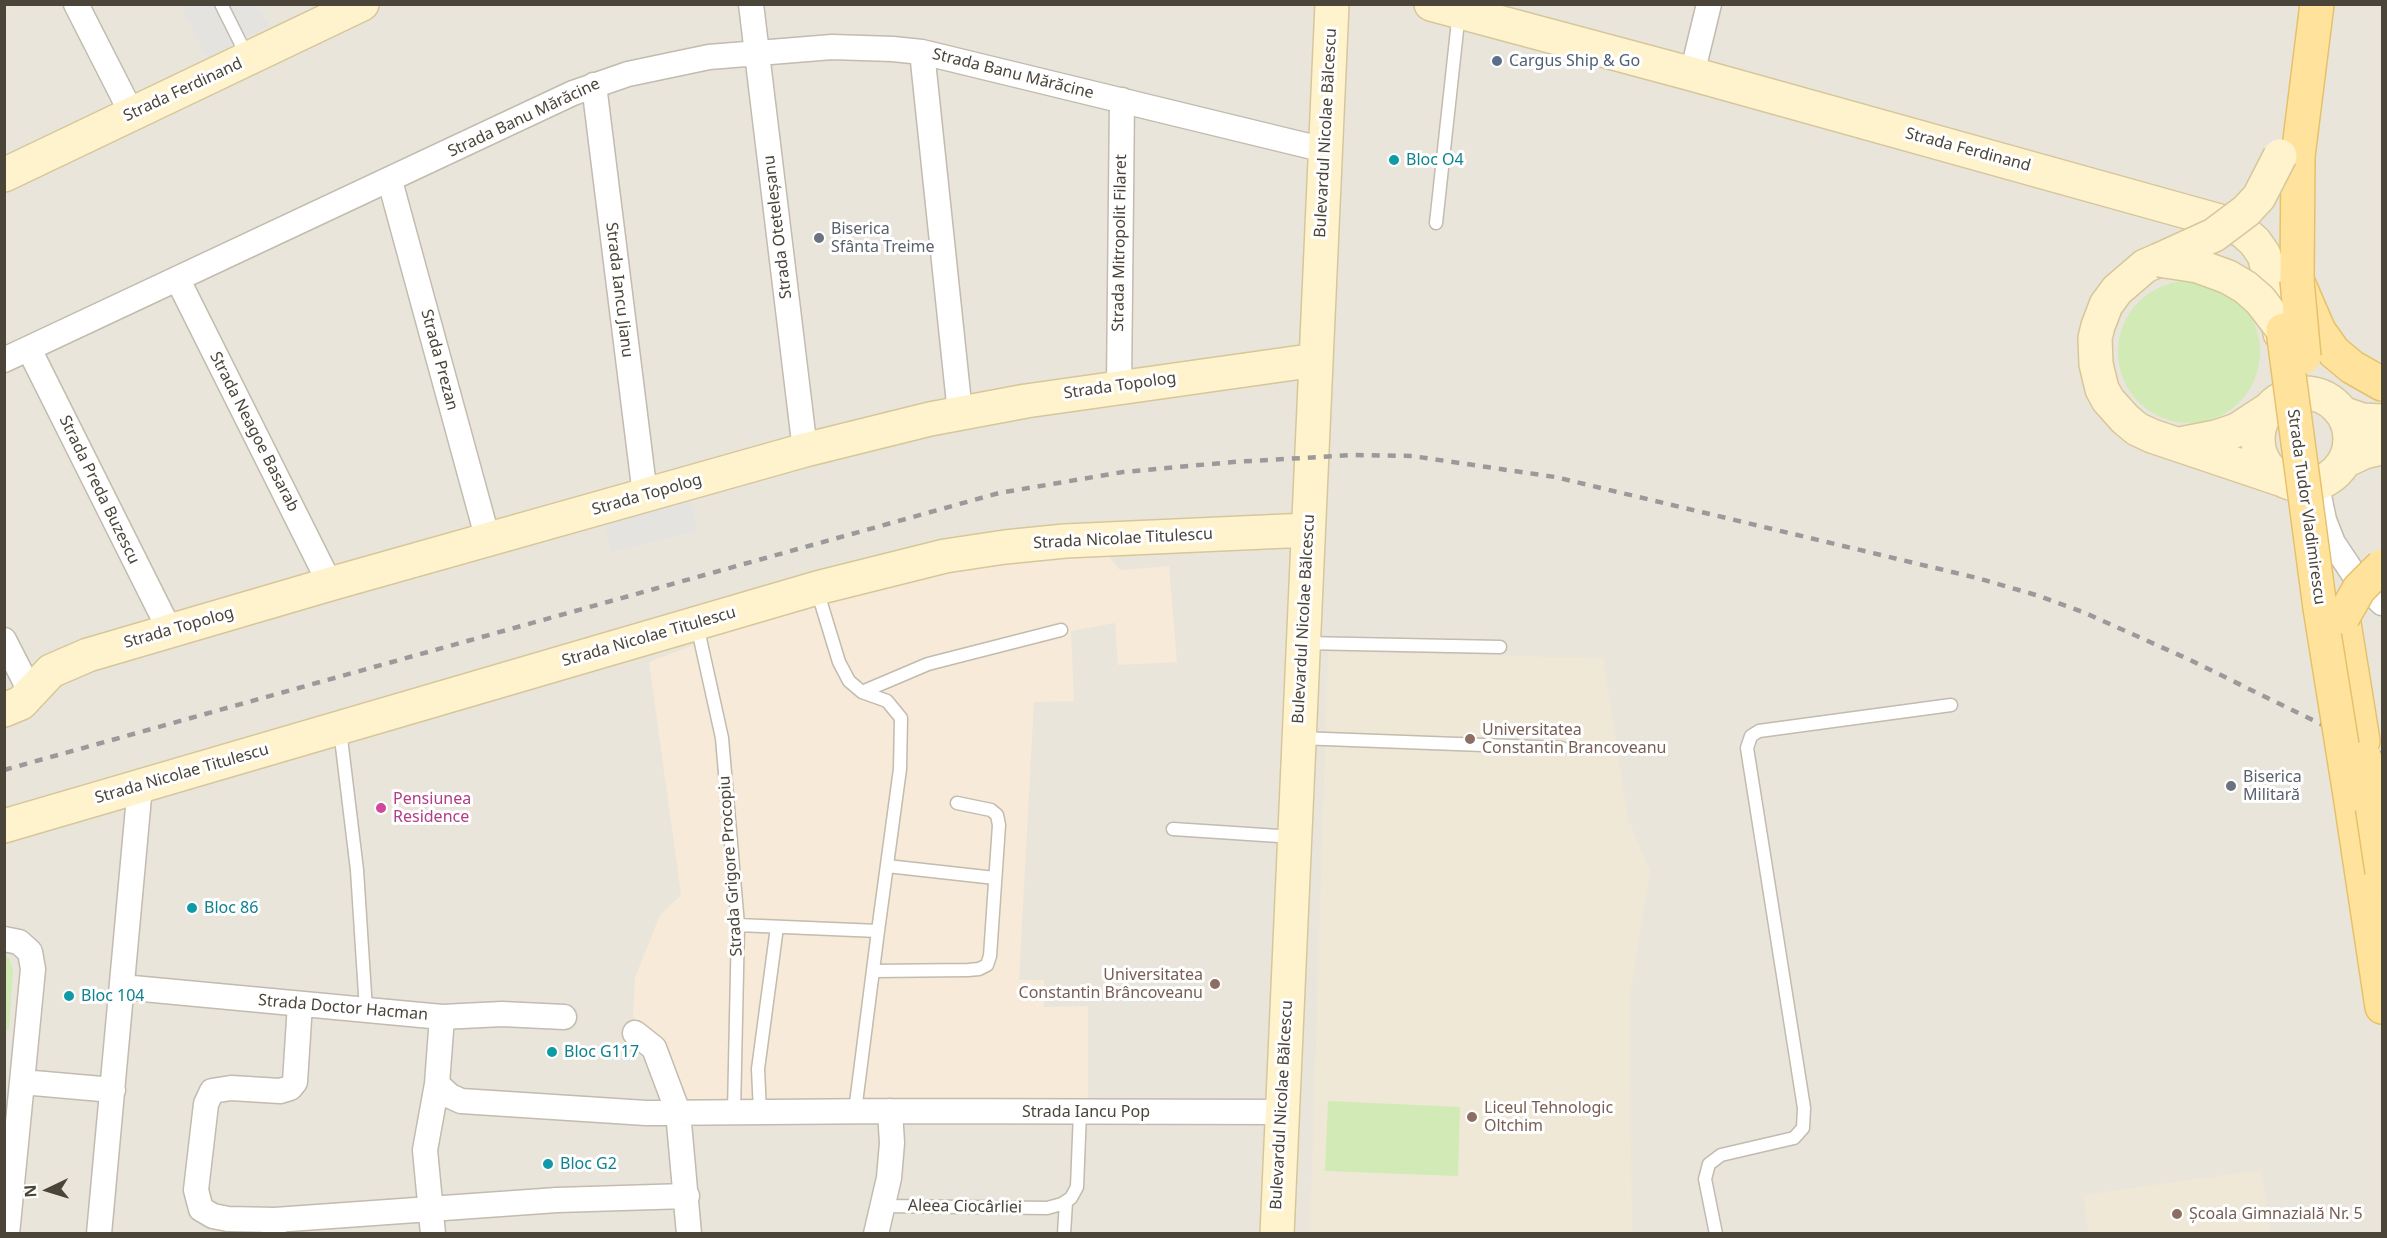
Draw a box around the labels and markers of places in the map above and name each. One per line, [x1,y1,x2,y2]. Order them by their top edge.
place label: Cargus Ship & Go [1509,51,1640,71]
marker: Cargus Ship & Go [1490,54,1504,68]
place label: Bloc O4 [1406,150,1464,170]
marker: Bloc O4 [1387,153,1401,167]
place label: Biserica Sfânta Treime [831,219,935,257]
marker: Biserica Sfânta Treime [812,231,826,245]
place label: Universitatea Constantin Brancoveanu [1482,720,1666,758]
marker: Universitatea Constantin Brancoveanu [1463,732,1477,746]
place label: Biserica Militară [2243,767,2302,805]
marker: Biserica Militară [2224,779,2238,793]
place label: Pensiunea Residence [393,789,471,827]
marker: Pensiunea Residence [374,801,388,815]
place label: Bloc 86 [204,898,258,918]
marker: Bloc 86 [185,901,199,915]
place label: Universitatea Constantin Brâncoveanu [1019,965,1203,1003]
marker: Universitatea Constantin Brâncoveanu [1208,977,1222,991]
place label: Bloc 104 [81,986,145,1006]
marker: Bloc 104 [62,989,76,1003]
place label: Bloc G117 [564,1042,639,1062]
marker: Bloc G117 [545,1045,559,1059]
place label: Liceul Tehnologic Oltchim [1484,1098,1613,1136]
marker: Liceul Tehnologic Oltchim [1465,1110,1479,1124]
place label: Bloc G2 [560,1154,617,1174]
marker: Bloc G2 [541,1157,555,1171]
place label: Școala Gimnazială Nr. 5 [2189,1204,2363,1224]
marker: Școala Gimnazială Nr. 5 [2170,1207,2184,1221]

